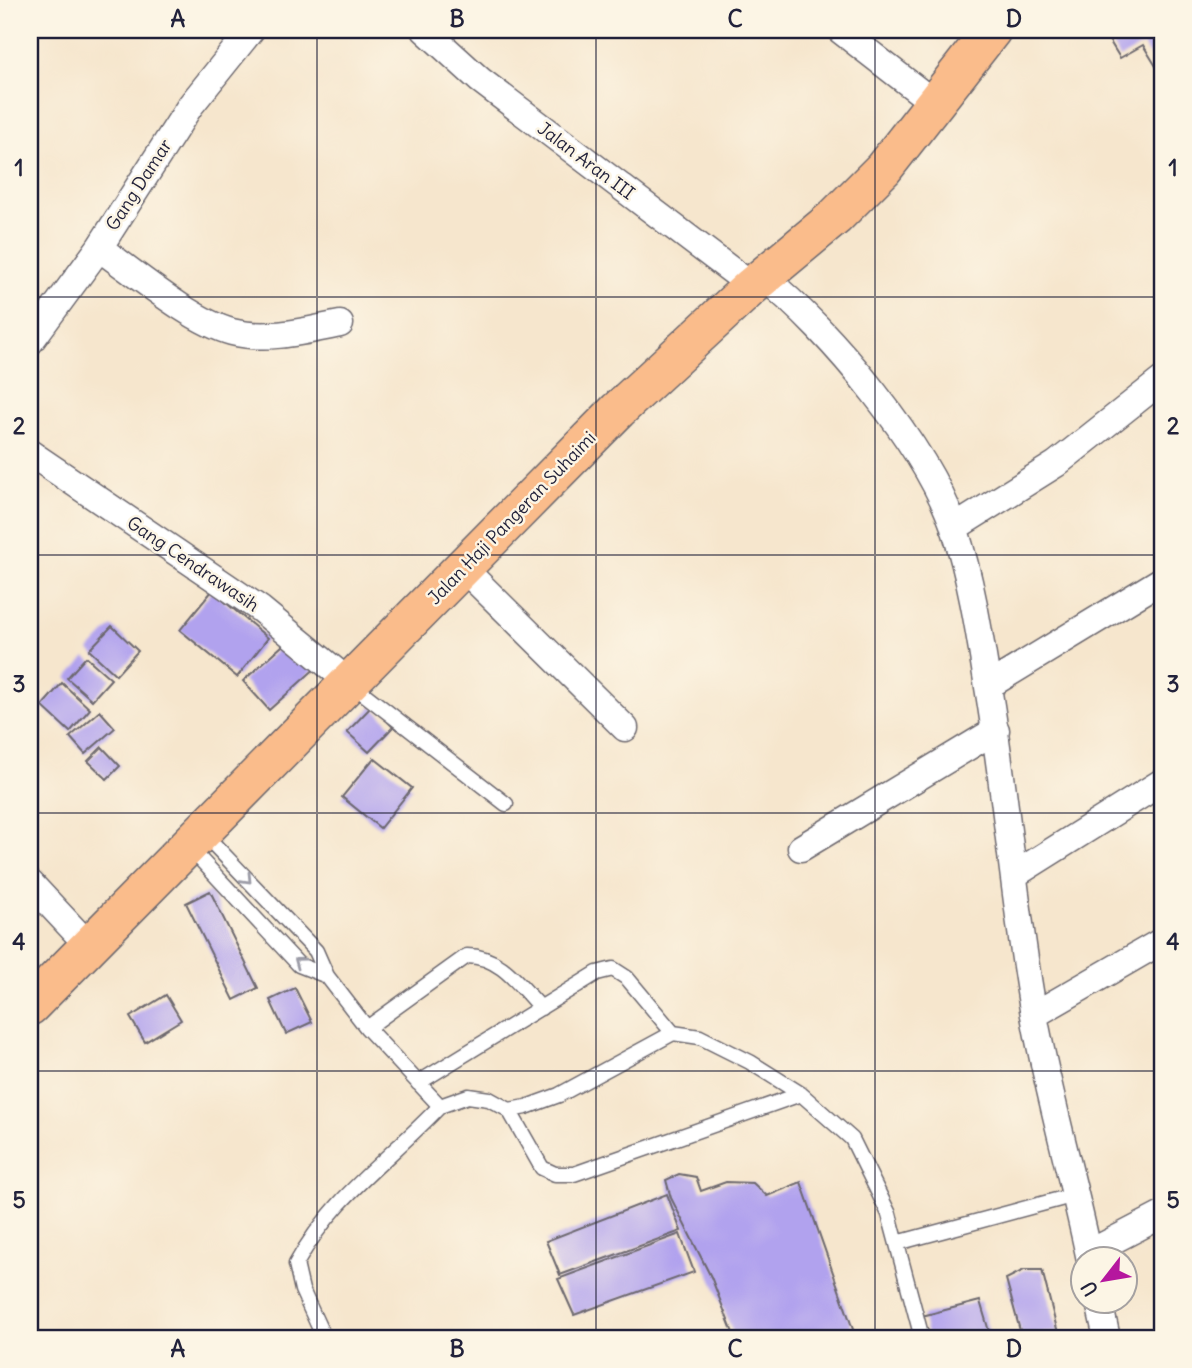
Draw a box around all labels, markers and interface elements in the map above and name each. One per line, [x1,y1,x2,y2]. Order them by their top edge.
text: A [171,4,186,33]
text: B [449,4,465,33]
text: C [727,4,743,33]
text: D [1006,4,1022,33]
street label: Jalan Aran III [533,117,640,205]
street label: Gang Damar [100,134,177,235]
text: 1 [14,153,24,182]
text: 1 [1168,153,1178,182]
text: 2 [13,411,26,440]
text: 2 [1167,411,1180,440]
street label: Jalan Haji Pangeran Suhaimi [423,426,600,609]
street label: Gang Cendrawasih [123,511,264,616]
text: 3 [12,669,26,698]
text: 3 [1166,669,1180,698]
one-way arrow [239,871,252,884]
text: 4 [12,927,26,956]
text: 4 [1166,927,1180,956]
one-way arrow [294,957,306,970]
text: 5 [12,1185,26,1214]
text: 5 [1166,1185,1180,1214]
north arrow [1070,1246,1140,1316]
text: U [1076,1277,1103,1301]
text: A [171,1334,186,1363]
text: B [449,1334,465,1363]
text: C [727,1334,743,1363]
text: D [1006,1334,1022,1363]

